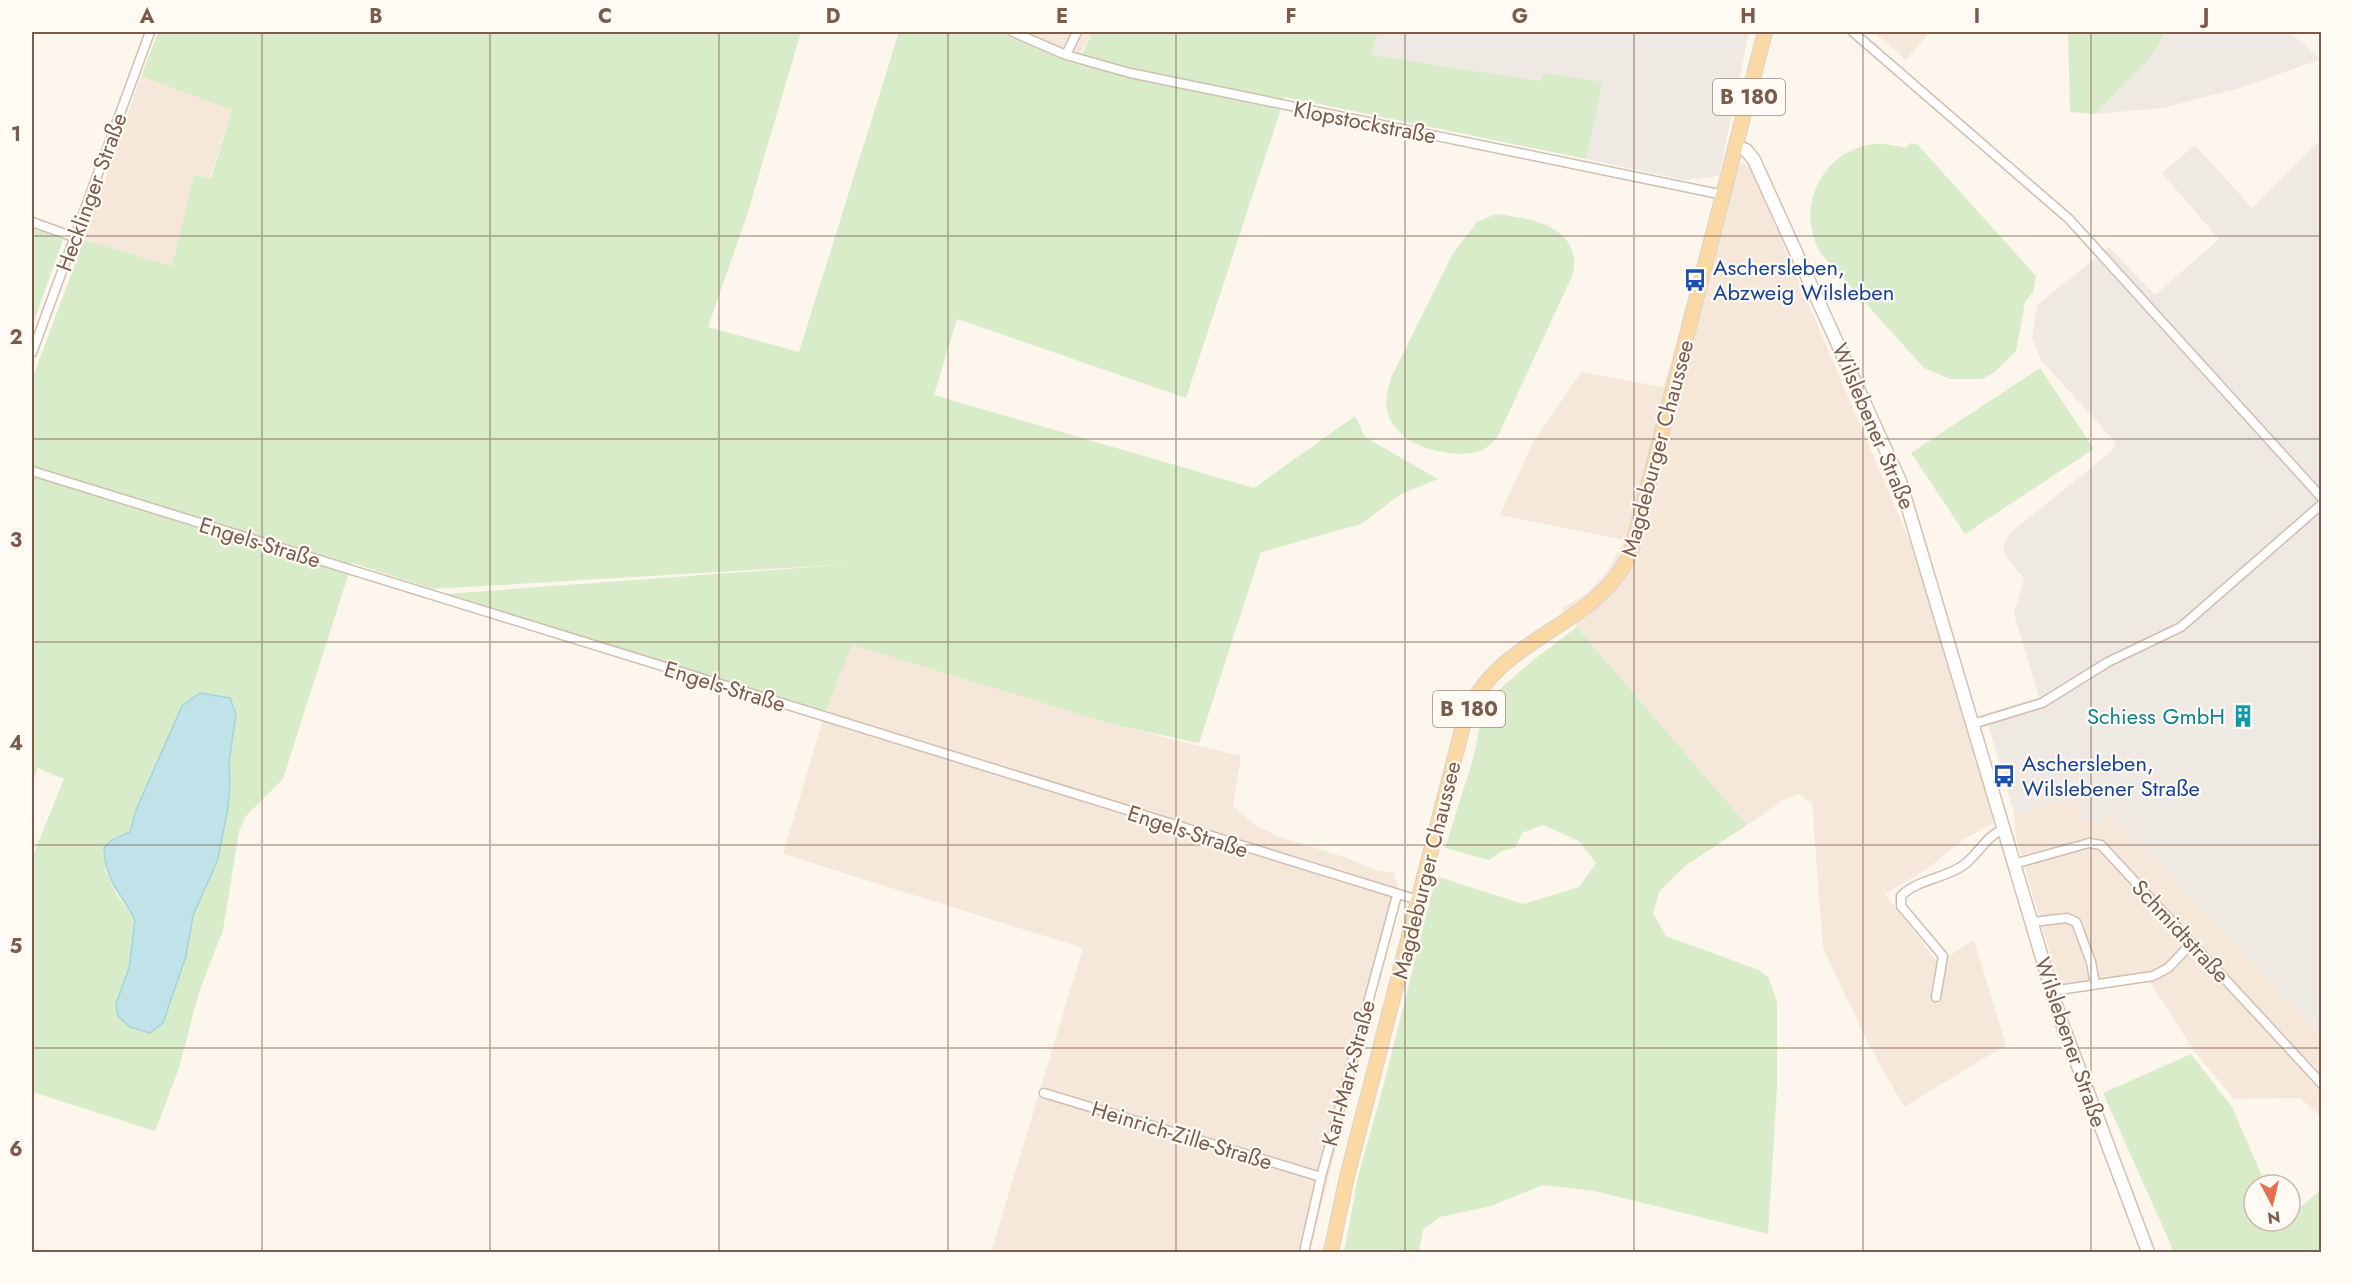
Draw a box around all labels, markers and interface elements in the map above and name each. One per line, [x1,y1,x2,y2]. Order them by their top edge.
text: A [139,2,155,31]
text: B [369,2,383,31]
text: C [598,2,612,31]
text: D [826,2,840,31]
text: E [1056,2,1068,31]
text: F [1285,2,1297,31]
text: G [1512,2,1528,31]
text: H [1740,2,1756,31]
text: I [1974,2,1980,31]
text: J [2199,2,2209,31]
road number: B 180 [1713,79,1785,115]
street label: Klopstockstraße [1291,93,1439,151]
street label: Hecklinger Straße [47,108,135,276]
text: 1 [11,120,21,149]
place label: Aschersleben, Abzweig Wilsleben [1713,251,1894,308]
bus stop icon: Aschersleben, Abzweig Wilsleben [1682,267,1708,293]
text: 2 [9,323,23,352]
street label: Magdeburger Chaussee [1613,336,1701,560]
street label: Wilslebener Straße [1825,338,1923,514]
street label: Engels-Straße [195,508,325,576]
text: 3 [10,526,22,555]
street label: Engels-Straße [660,652,790,720]
road number: B 180 [1433,691,1505,727]
place label: Schiess GmbH [2087,700,2225,732]
building icon: Schiess GmbH [2230,703,2256,729]
text: 4 [9,729,23,758]
place label: Aschersleben, Wilslebener Straße [2022,747,2200,804]
street label: Magdeburger Chaussee [1383,758,1469,982]
bus stop icon: Aschersleben, Wilslebener Straße [1991,763,2017,789]
street label: Engels-Straße [1123,796,1253,866]
street label: Schmidtstraße [2125,872,2237,990]
text: 5 [10,932,23,961]
street label: Wilslebener Straße [2027,953,2115,1131]
street label: Karl-Marx-Straße [1313,996,1383,1150]
street label: Heinrich-Zille-Straße [1088,1092,1276,1178]
text: 6 [9,1135,23,1164]
north arrow [2242,1173,2302,1233]
text: N [2266,1205,2281,1230]

